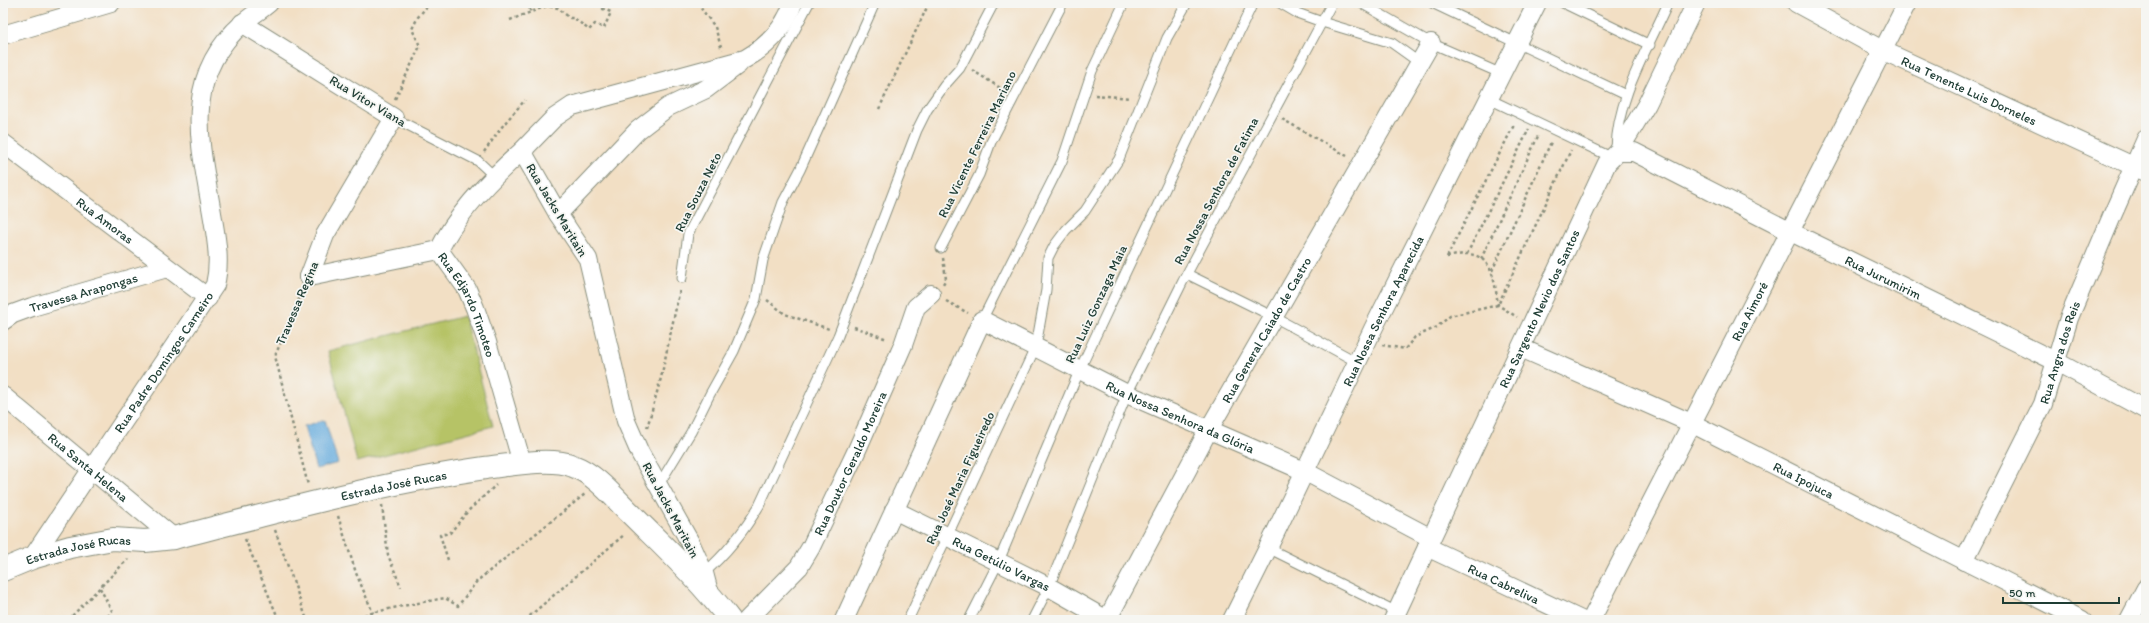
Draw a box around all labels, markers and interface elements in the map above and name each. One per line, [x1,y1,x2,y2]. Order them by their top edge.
street label: Rua Tenente Luis Dorneles [1899,53,2039,128]
street label: Rua Vicente Ferreira Mariano [935,68,1019,220]
street label: Rua Vitor Viana [327,72,409,130]
street label: Rua Nossa Senhora de Fatima [1171,114,1262,267]
street label: Rua Souza Neto [671,149,725,234]
street label: Rua Jacks Maritain [523,161,591,260]
street label: Rua Amoras [74,194,137,247]
street label: Rua Sargento Nevio dos Santos [1495,227,1582,390]
street label: Rua Nossa Senhora Aparecida [1339,233,1427,389]
street label: Rua Luiz Gonzaga Maia [1062,242,1130,366]
street label: Rua Edjardo Timoteo [435,249,499,359]
street label: Rua Jurumirim [1843,252,1924,302]
street label: Rua General Caiado de Castro [1218,254,1314,405]
street label: Travessa Regina [273,259,322,347]
street label: Travessa Arapongas [28,269,139,315]
street label: Rua Aimoré [1728,279,1771,343]
street label: Rua Padre Domingos Carneiro [111,288,216,435]
street label: Rua Angra dos Reis [2036,298,2083,406]
street label: Rua Nossa Senhora da Glória [1104,377,1257,456]
street label: Rua Doutor Geraldo Moreira [810,389,889,537]
street label: Rua José Maria Figueiredo [923,409,998,547]
street label: Rua Santa Helena [45,429,132,505]
street label: Rua Ipojuca [1771,458,1837,502]
street label: Rua Jacks Maritain [639,460,703,561]
street label: Estrada José Rucas [339,467,448,503]
street label: Estrada José Rucas [23,532,132,567]
street label: Rua Getúlio Vargas [950,533,1053,594]
street label: Rua Cabreliva [1466,560,1542,607]
scale bar [2003,579,2119,605]
text: 50 m [2009,586,2035,600]

